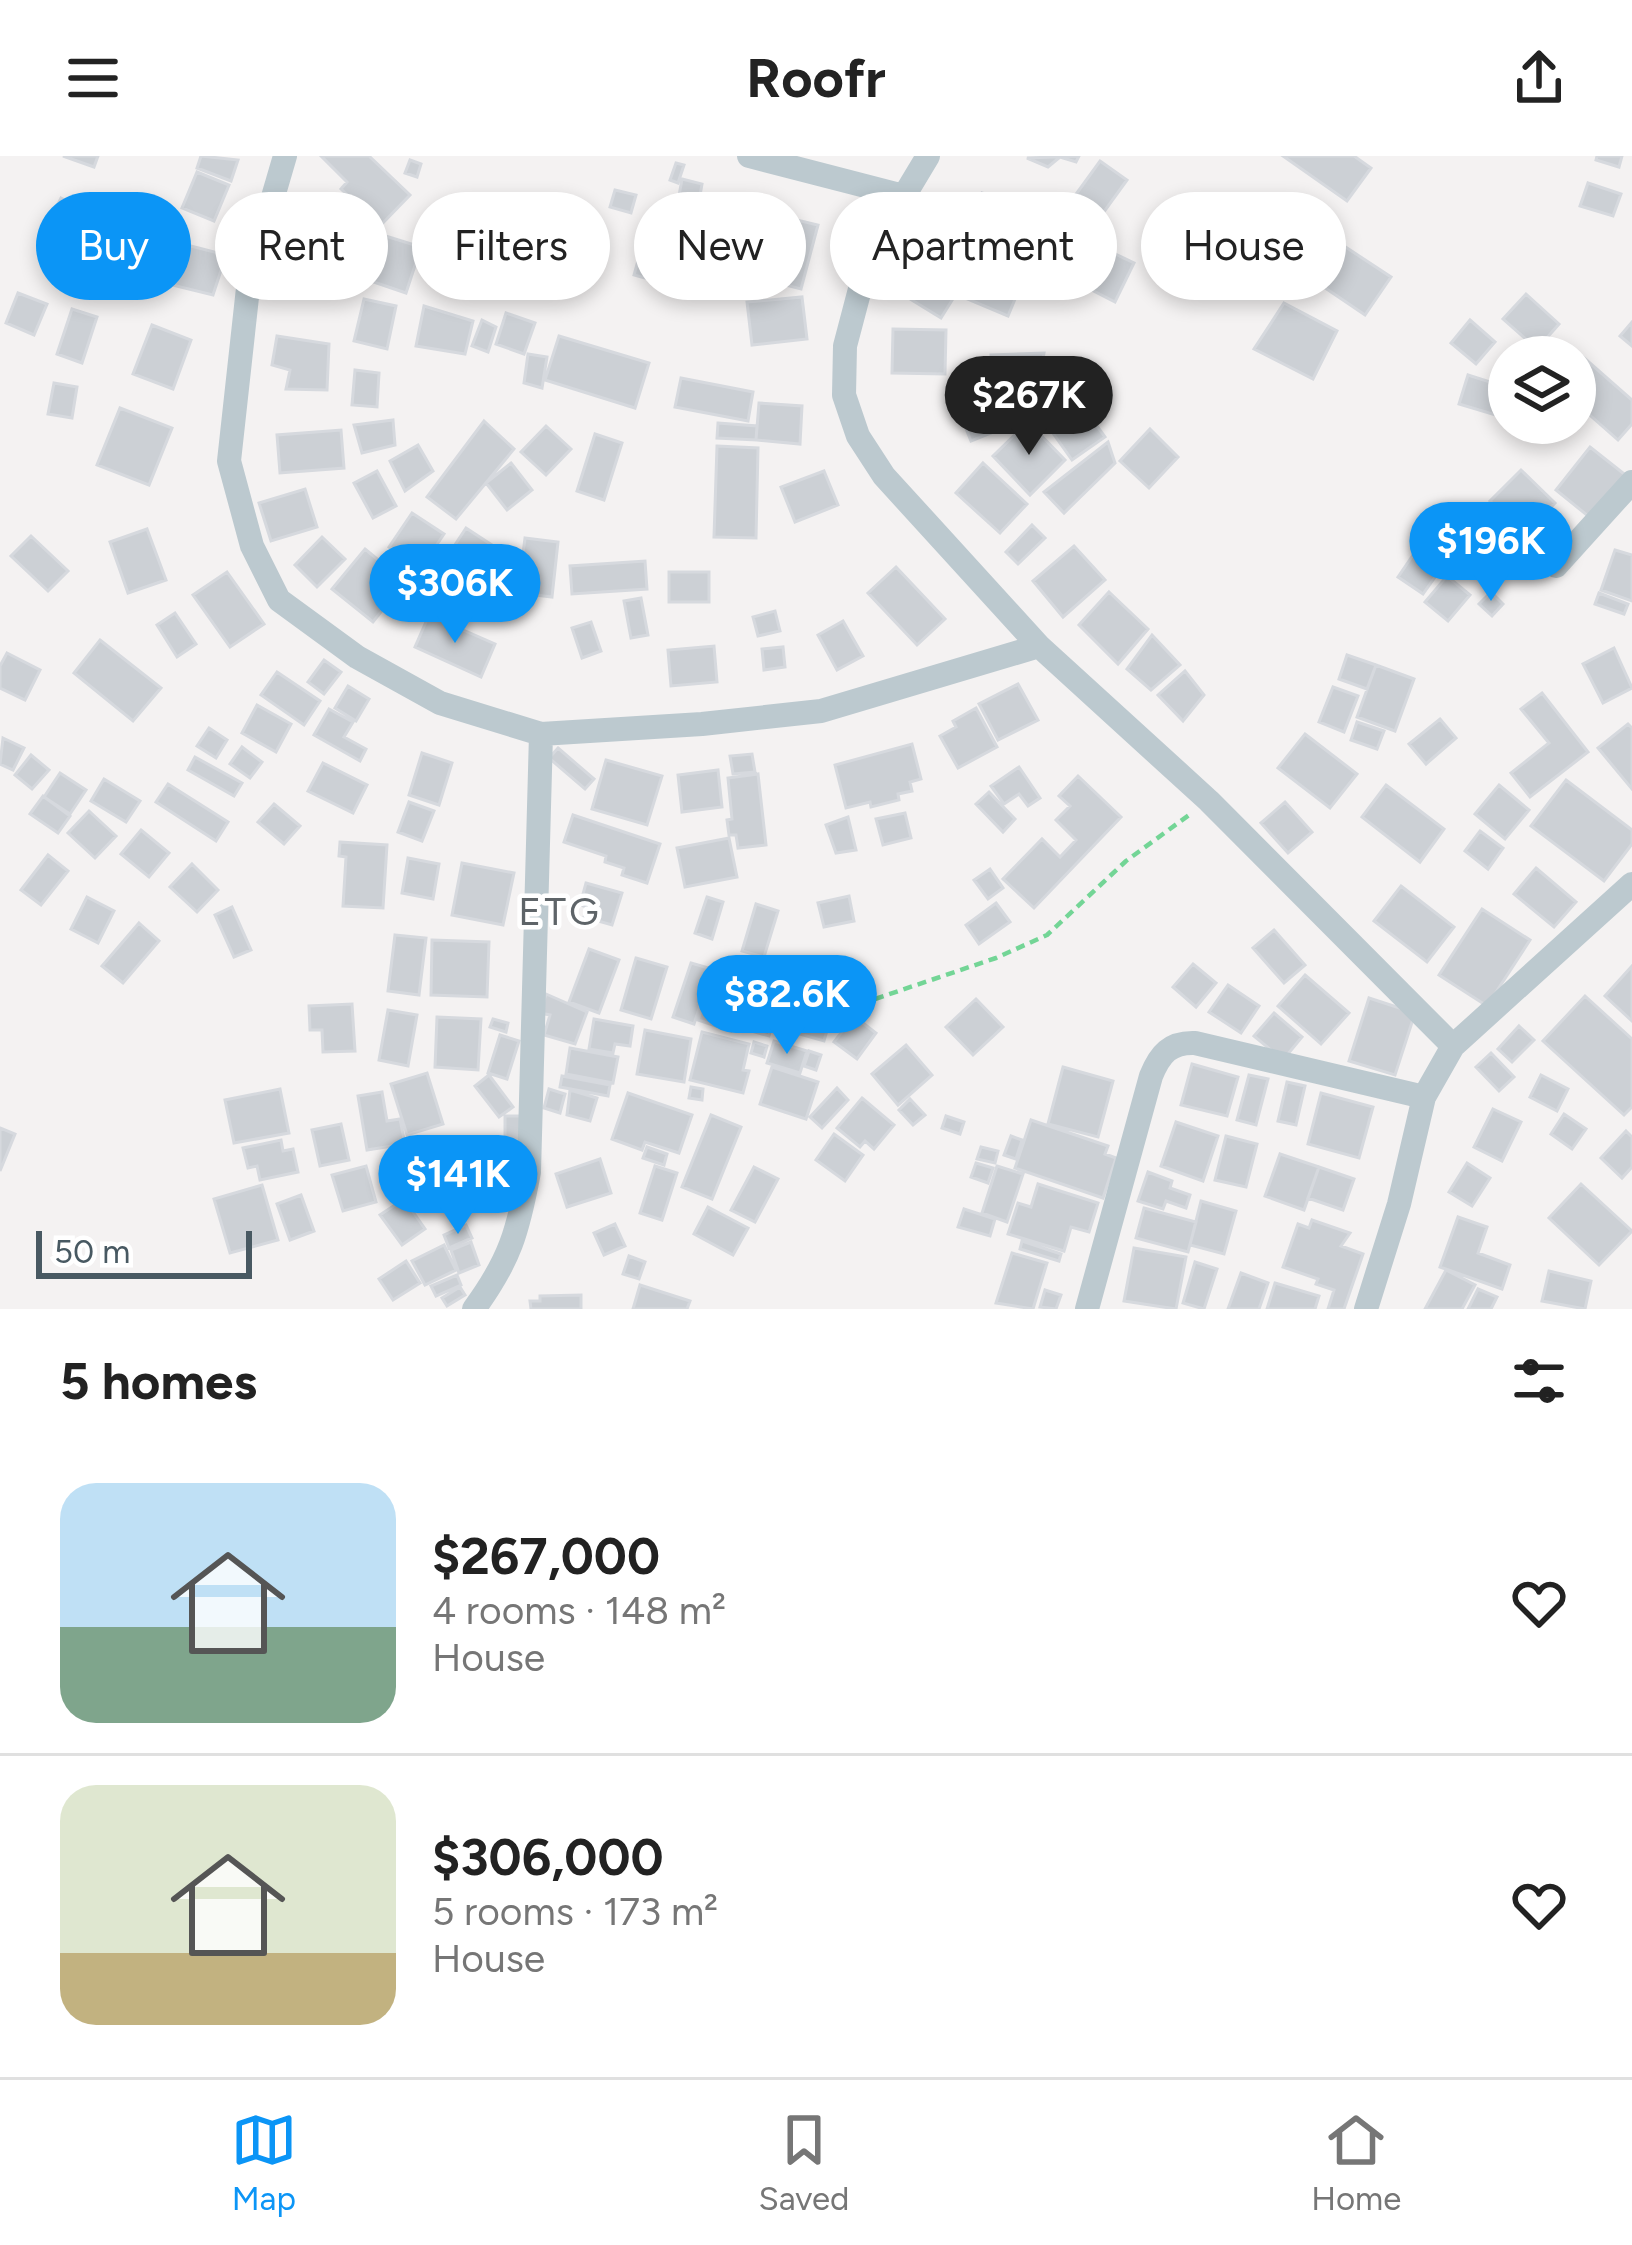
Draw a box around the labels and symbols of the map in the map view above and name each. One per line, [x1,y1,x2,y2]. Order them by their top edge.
pin: $267K [945,356,1113,458]
pin: $196K [1407,502,1575,604]
pin: $306K [371,544,539,646]
district label: ETG [518,888,602,935]
pin: $82.6K [689,955,885,1057]
pin: $141K [374,1135,542,1237]
scale bar [36,1225,252,1278]

